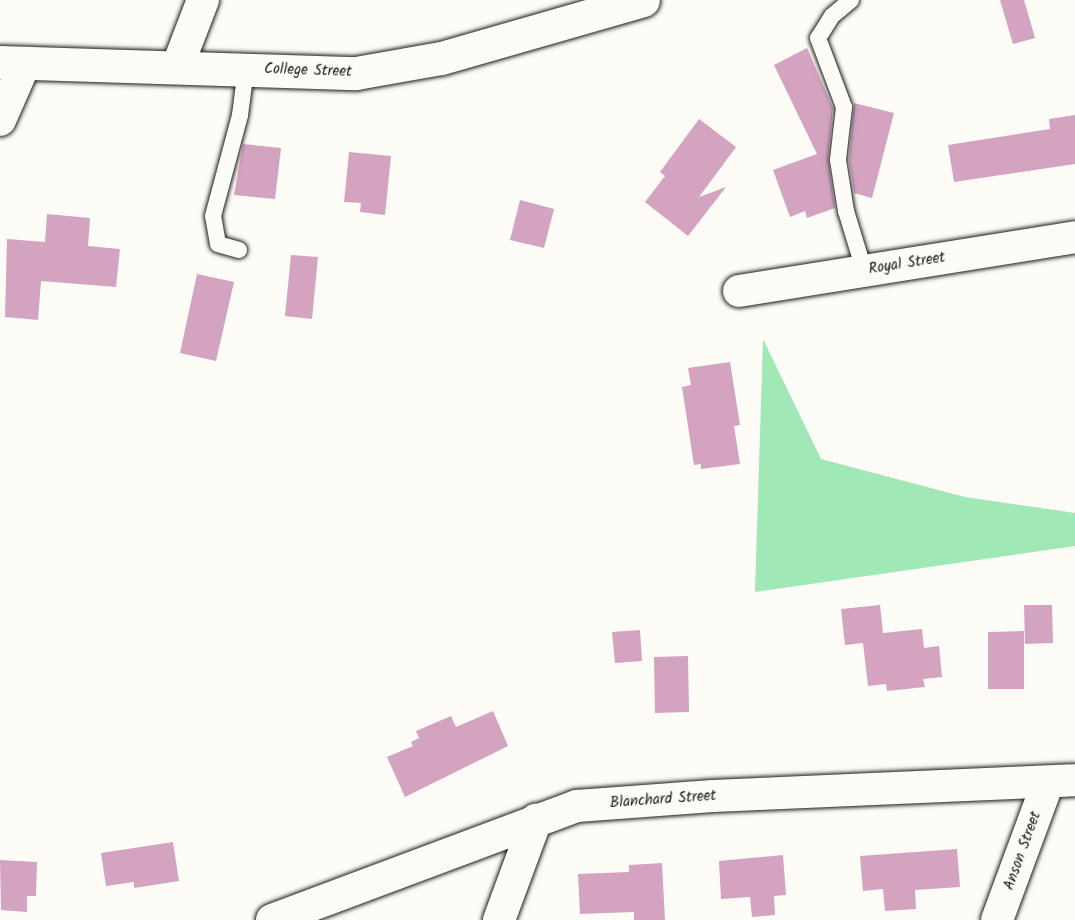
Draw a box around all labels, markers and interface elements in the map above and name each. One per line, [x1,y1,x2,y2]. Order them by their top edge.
street label: College Street [264,60,352,82]
street label: Royal Street [867,249,947,279]
street label: Blanchard Street [609,787,717,813]
street label: Anson Street [1000,809,1046,893]

